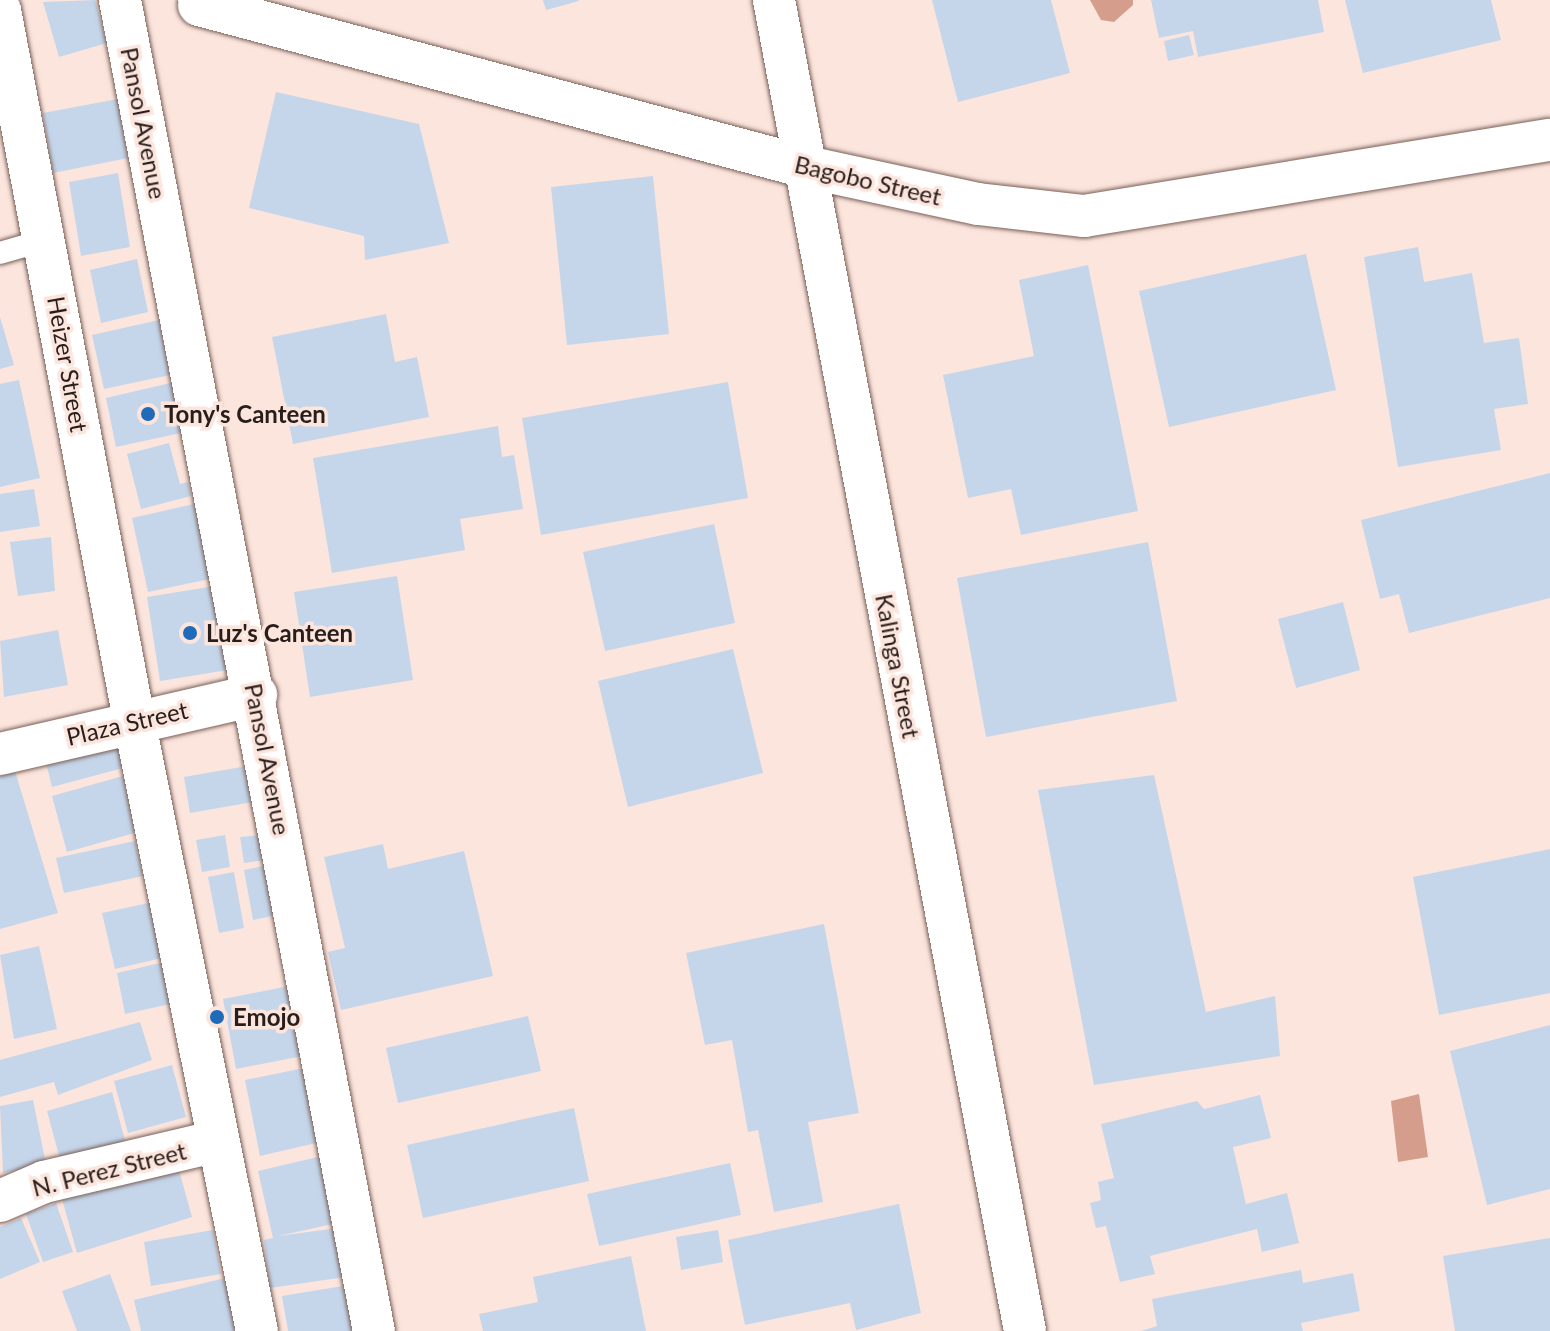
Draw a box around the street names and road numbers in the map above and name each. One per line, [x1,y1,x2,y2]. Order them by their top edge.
street label: Pansol Avenue [115,44,173,202]
street label: Bagobo Street [792,149,944,211]
street label: Heizer Street [42,294,94,434]
street label: Kalinga Street [870,591,926,741]
street label: Pansol Avenue [239,680,297,838]
street label: Plaza Street [63,695,191,751]
street label: N. Perez Street [29,1136,189,1202]

